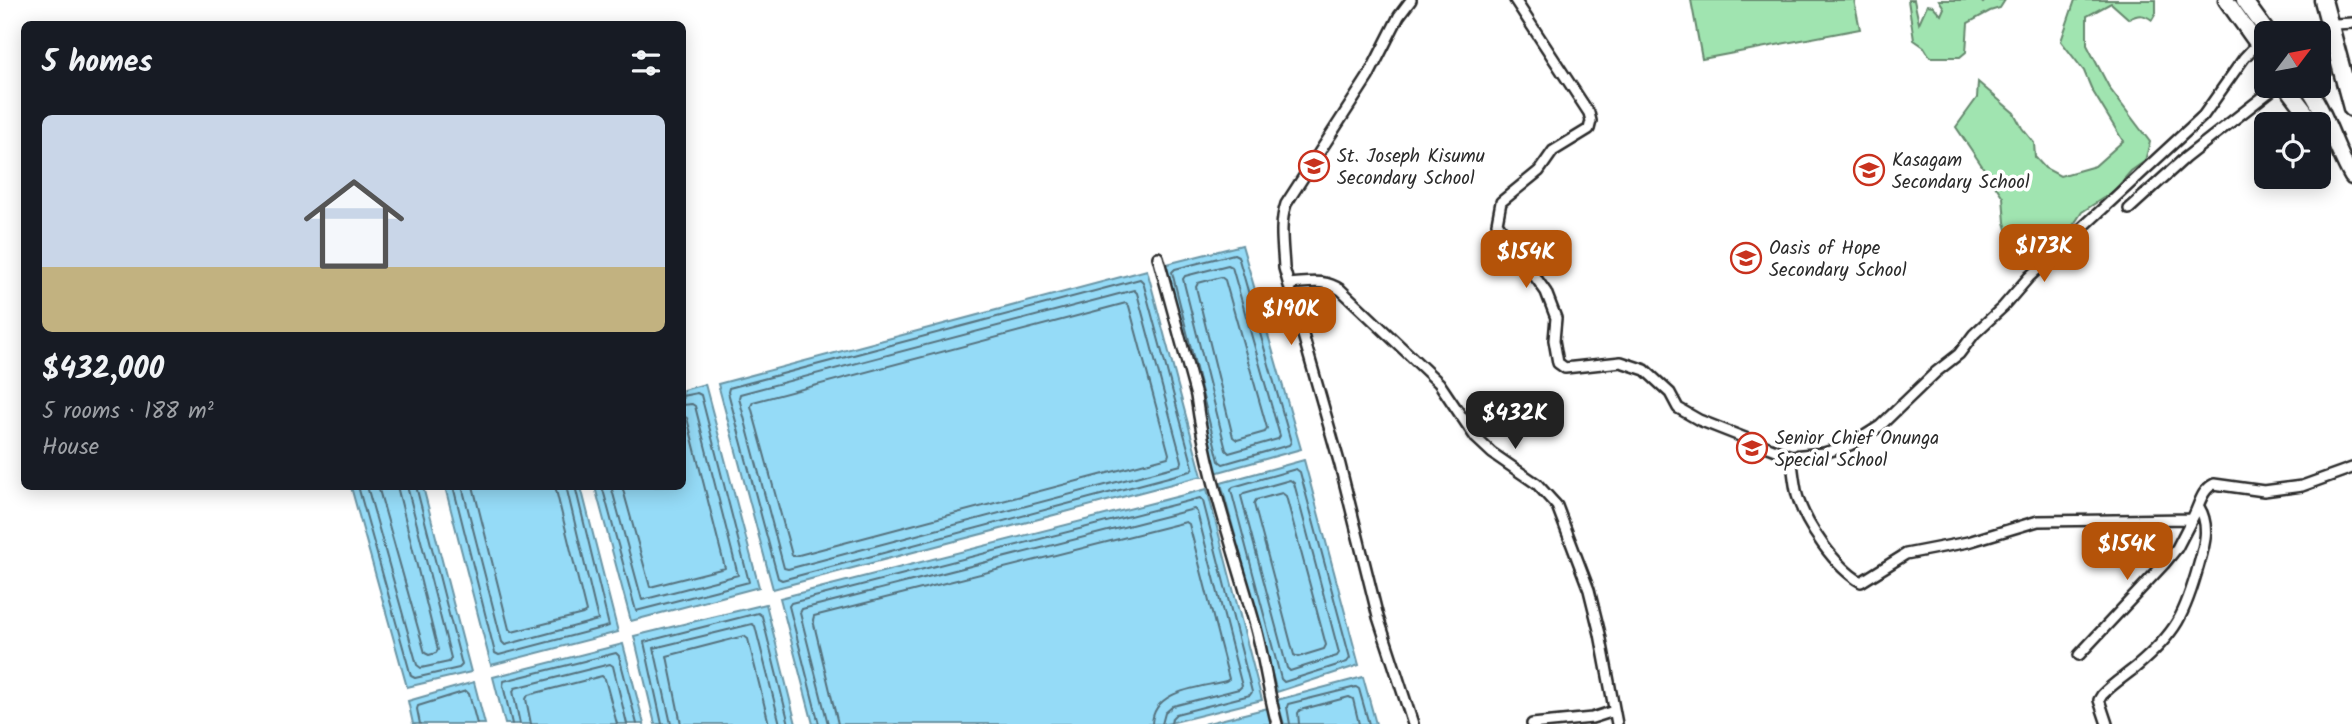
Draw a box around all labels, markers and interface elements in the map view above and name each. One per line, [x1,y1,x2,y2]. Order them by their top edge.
north arrow [2254,21,2331,98]
map controls [2254,21,2331,189]
text: 5 homes [42,39,153,87]
icon: filters [627,44,665,82]
button: locate [2254,112,2331,189]
place label: St. Joseph Kisumu Secondary School [1337,142,1485,194]
place label: Kasagam Secondary School [1892,146,2030,198]
school or university icon: St. Joseph Kisumu Secondary School [1297,149,1331,183]
school or university icon: Kasagam Secondary School [1852,153,1886,187]
icon: home [291,161,417,287]
pin: $173K [1995,224,2093,284]
text: $173K [2015,229,2073,265]
pin: $154K [1477,230,1575,290]
place label: Oasis of Hope Secondary School [1769,234,1907,286]
text: $154K [1497,235,1555,271]
school or university icon: Oasis of Hope Secondary School [1729,241,1763,275]
pin: $190K [1242,288,1340,347]
text: $190K [1262,292,1320,328]
text: $432,000 [42,346,164,394]
pin: $432K [1466,392,1564,451]
text: 5 rooms · 188 m² [42,394,214,430]
text: $432K [1482,396,1548,432]
place label: Senior Chief Onunga Special School [1775,424,1939,476]
text: House [42,430,99,466]
school or university icon: Senior Chief Onunga Special School [1735,431,1769,465]
pin: $154K [2078,522,2176,582]
text: $154K [2098,527,2156,563]

